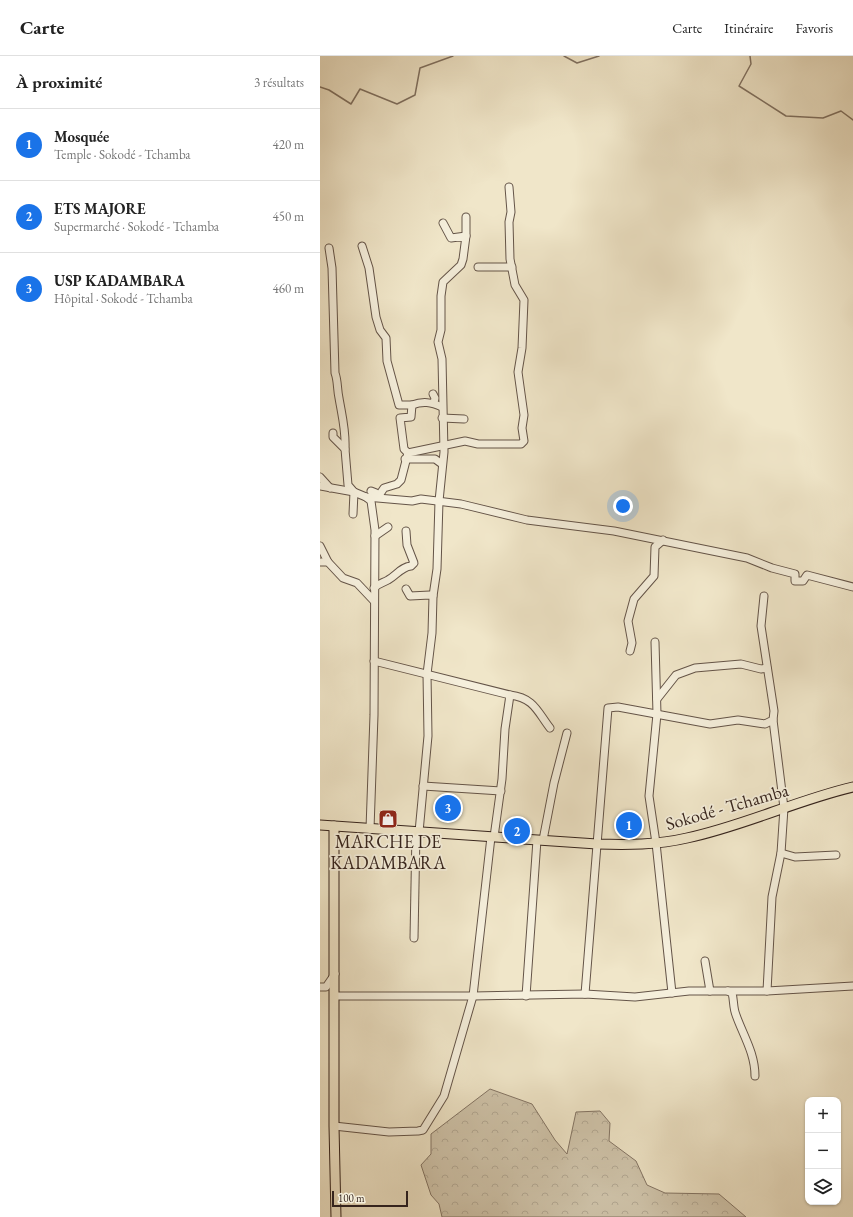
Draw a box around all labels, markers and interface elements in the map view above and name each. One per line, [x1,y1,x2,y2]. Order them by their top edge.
text: Carte [20,15,64,40]
text: Carte [672,19,702,37]
text: Itinéraire [724,19,774,37]
text: Favoris [796,19,833,37]
text: À proximité [16,71,102,93]
text: 3 résultats [254,74,304,91]
text: Mosquée [54,127,109,146]
text: 1 [26,136,32,153]
text: 420 m [273,136,304,153]
text: Temple · Sokodé - Tchamba [54,146,191,163]
text: ETS MAJORE [54,199,146,218]
text: 2 [26,208,32,225]
text: 450 m [273,208,304,225]
text: Supermarché · Sokodé - Tchamba [54,218,219,235]
text: USP KADAMBARA [54,271,185,290]
text: 3 [26,280,32,297]
text: 460 m [273,280,304,297]
text: Hôpital · Sokodé - Tchamba [54,290,193,307]
your location [613,496,633,516]
street label: Sokodé - Tchamba [663,778,792,835]
pin: 3 [435,793,461,823]
shop icon: MARCHE DE KADAMBARA [377,808,399,830]
pin: 1 [616,810,642,840]
pin: 2 [504,816,530,846]
place label: MARCHE DE KADAMBARA [330,830,446,874]
map controls [805,1097,841,1205]
button: + [805,1097,841,1133]
button: − [805,1133,841,1169]
button: layers [805,1169,841,1205]
scale bar [332,1189,408,1208]
text: 100 m [338,1191,365,1205]

